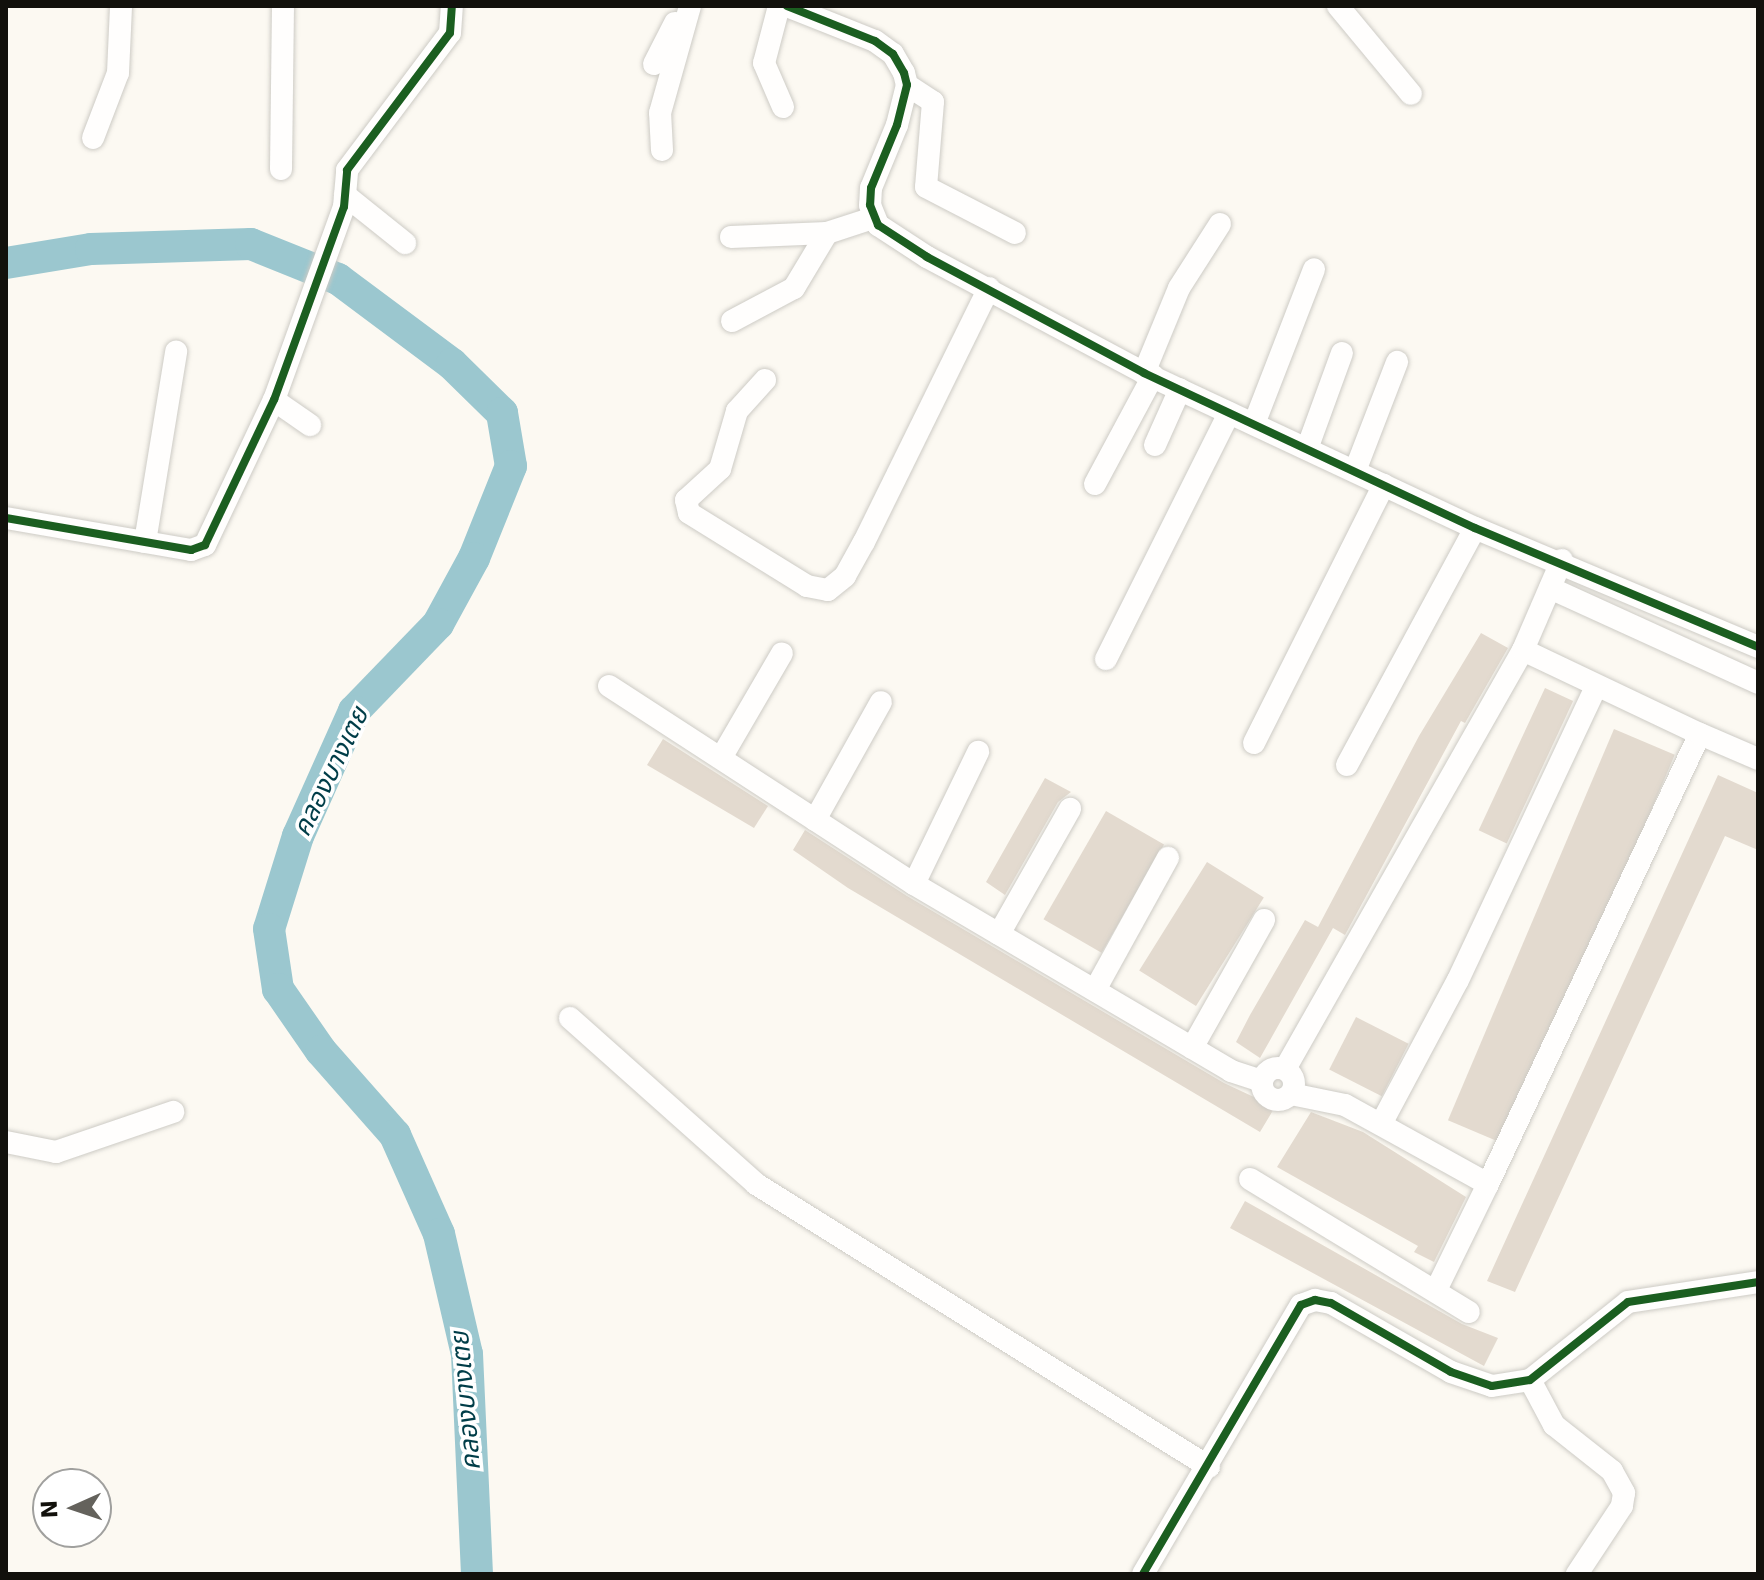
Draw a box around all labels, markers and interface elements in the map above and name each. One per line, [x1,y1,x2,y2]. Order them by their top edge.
water label: คลองบางเตย [286,703,376,841]
water label: คลองบางเตย [444,1330,488,1472]
north arrow [32,1468,112,1548]
text: N [37,1499,62,1519]

